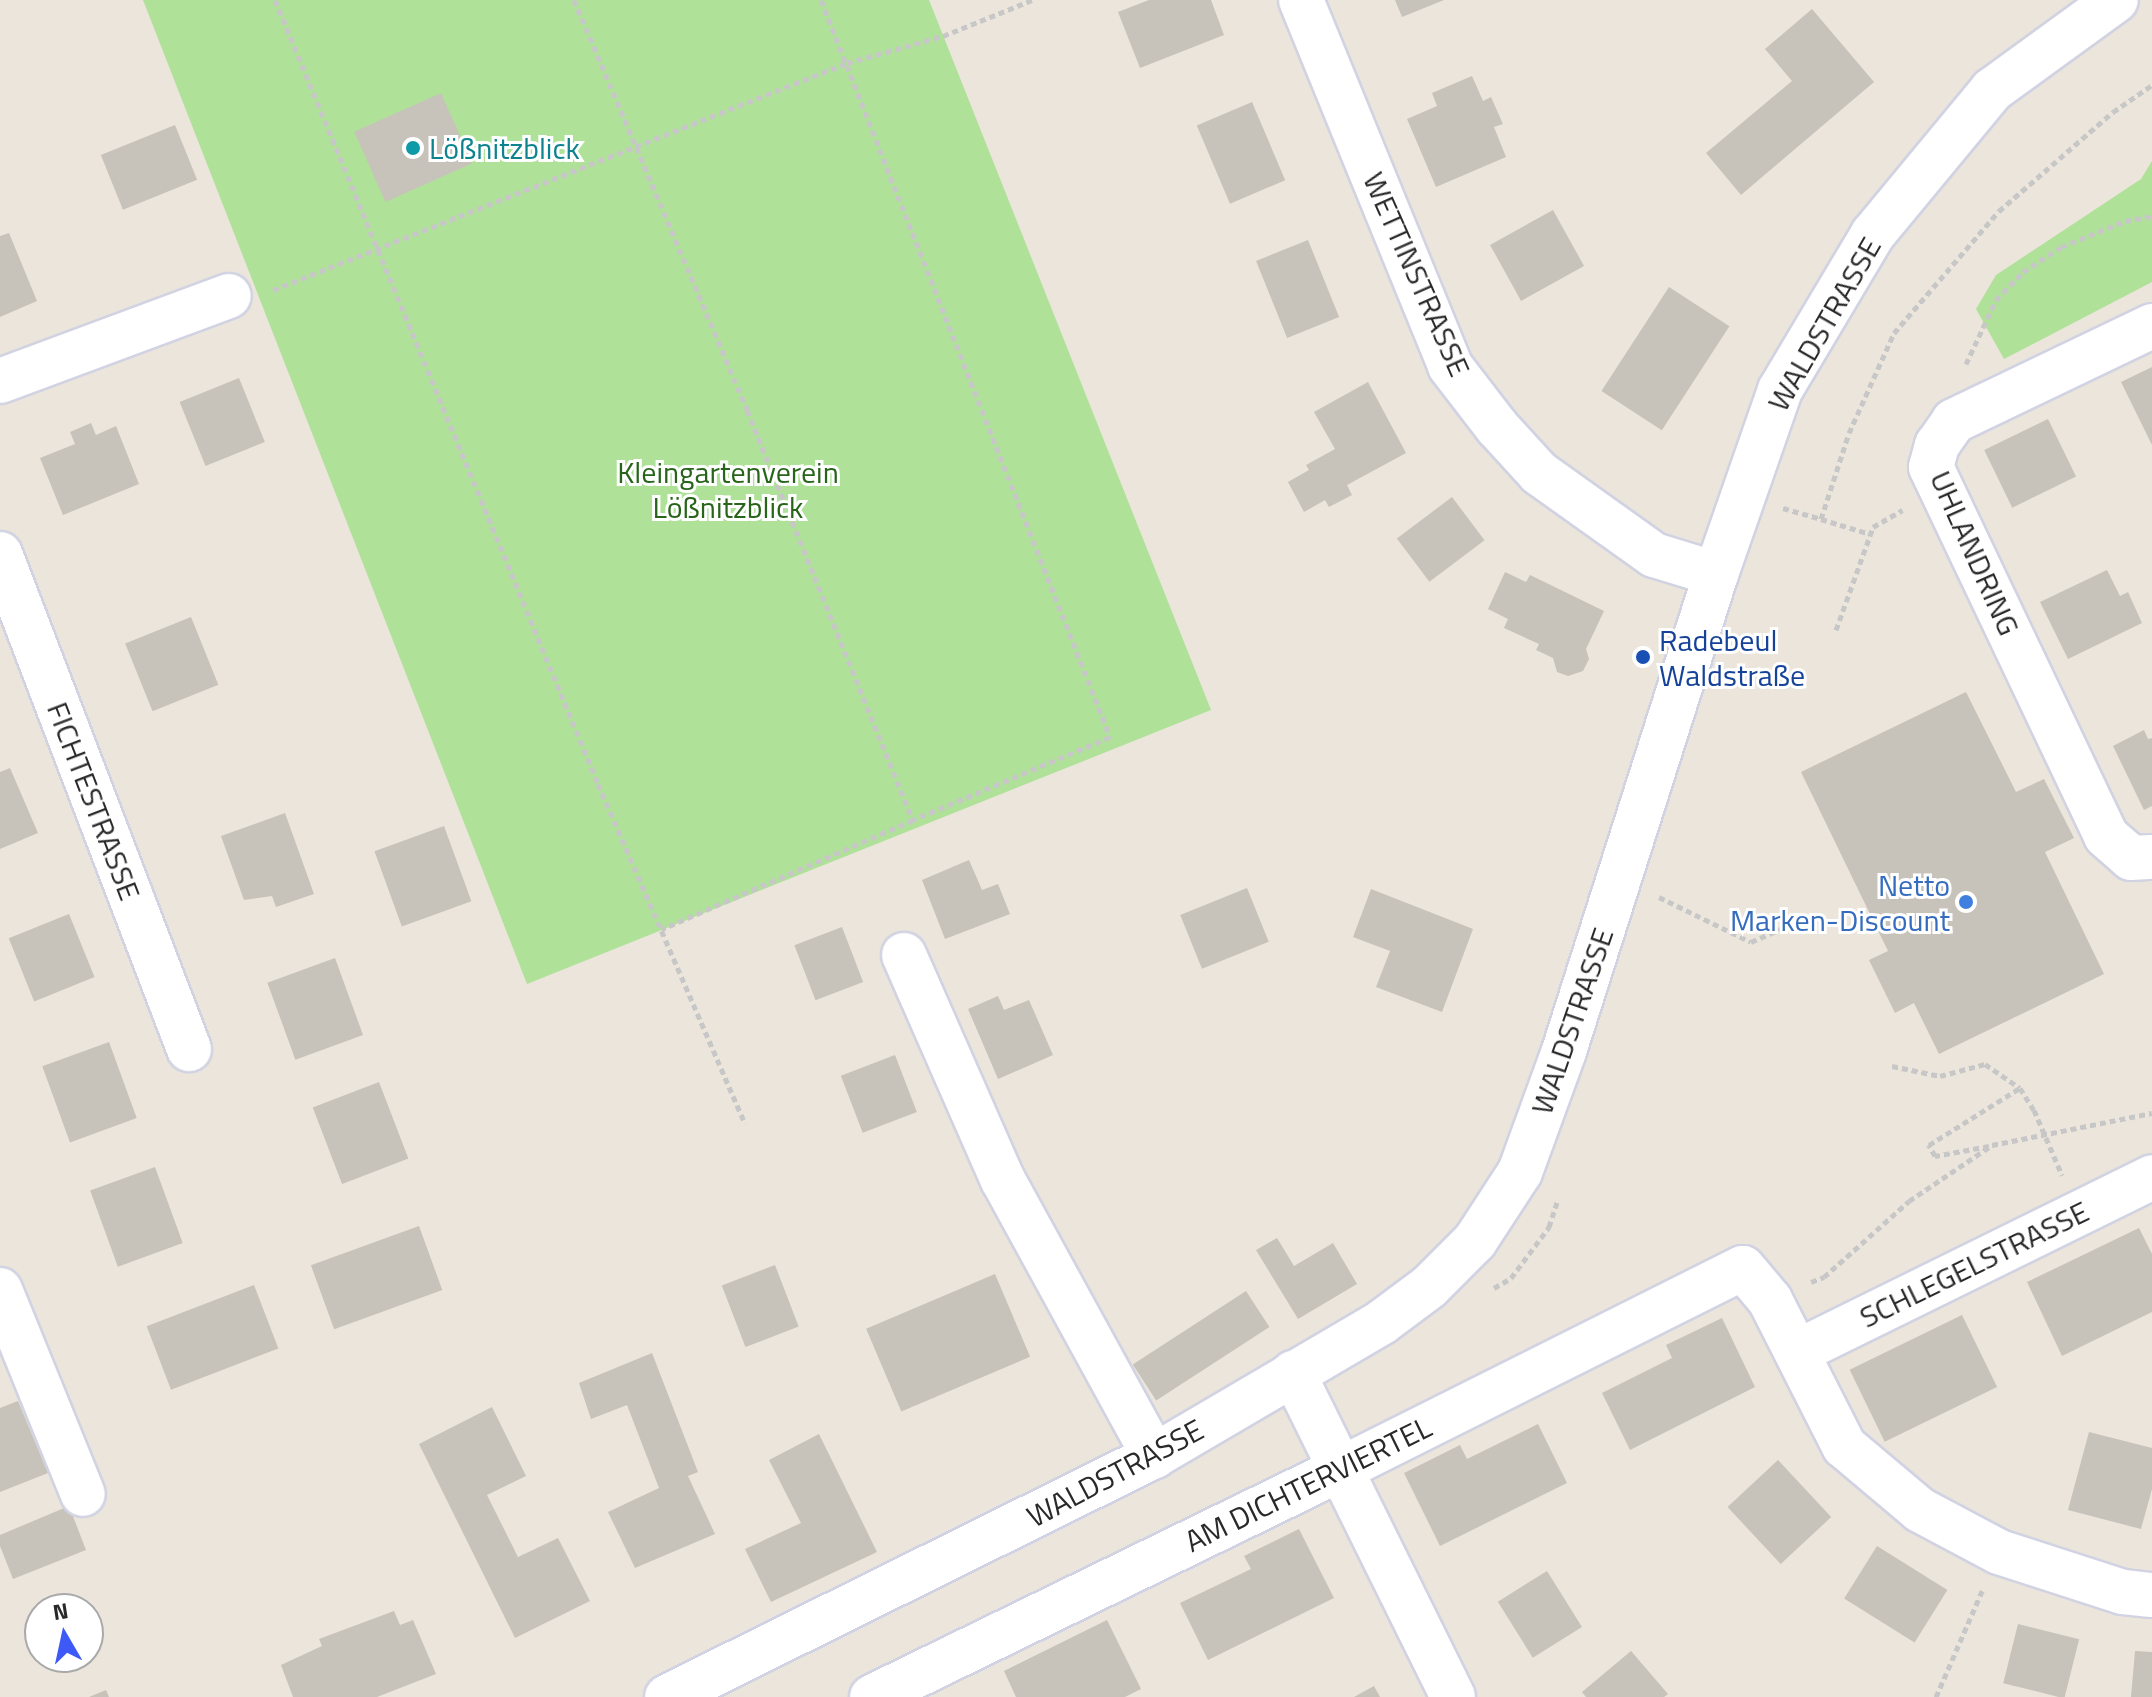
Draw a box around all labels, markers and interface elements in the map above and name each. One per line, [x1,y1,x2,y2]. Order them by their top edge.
place label: Lößnitzblick [429,130,580,166]
marker: Lößnitzblick [404,139,422,157]
street label: WETTINSTRASSE [1356,166,1478,382]
street label: WALDSTRASSE [1760,231,1888,417]
park label: Kleingartenverein Lößnitzblick [617,454,839,524]
street label: UHLANDRING [1923,465,2027,641]
place label: Radebeul Waldstraße [1659,622,1805,692]
marker: Radebeul Waldstraße [1634,648,1652,666]
street label: FICHTESTRASSE [40,697,148,905]
place label: Netto Marken-Discount [1730,867,1950,938]
marker: Netto Marken-Discount [1957,893,1975,911]
street label: WALDSTRASSE [1523,923,1621,1119]
street label: SCHLEGELSTRASSE [1854,1193,2094,1335]
street label: AM DICHTERVIERTEL [1179,1409,1437,1559]
street label: WALDSTRASSE [1021,1411,1209,1535]
north arrow [24,1593,104,1673]
text: N [50,1593,71,1629]

